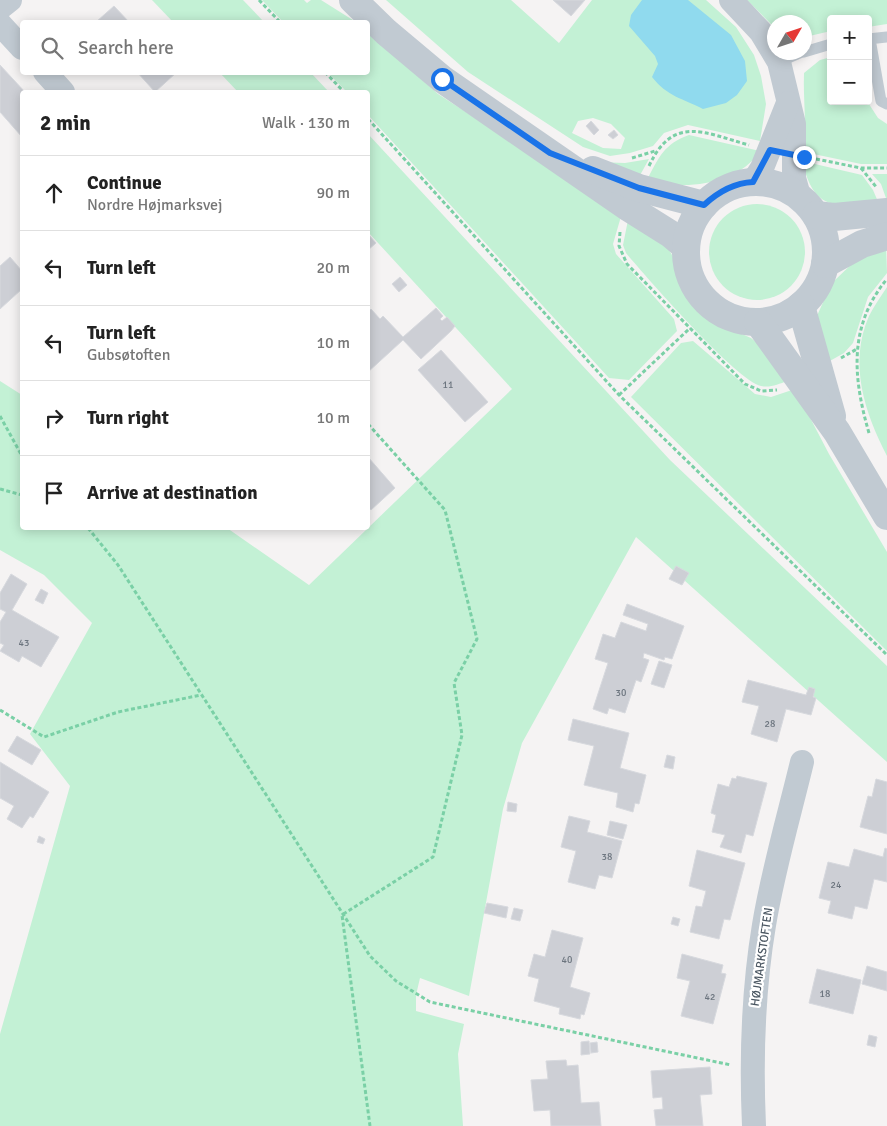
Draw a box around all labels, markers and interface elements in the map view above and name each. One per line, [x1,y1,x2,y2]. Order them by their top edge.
north arrow [767,15,812,60]
map controls [827,15,872,105]
button: + [827,15,872,60]
search box [20,20,370,75]
icon: search [38,34,66,62]
text: Search here [78,36,174,60]
button: − [827,60,872,105]
route start [431,68,454,91]
text: 2 min [40,110,91,136]
text: Walk · 130 m [262,113,350,133]
route end [793,146,816,169]
text: Continue [87,171,162,195]
icon: ahead [40,179,68,207]
text: 90 m [316,183,350,203]
text: Nordre Højmarksvej [87,195,222,215]
icon: left [40,254,68,282]
text: Turn left [87,256,156,280]
text: 20 m [316,258,350,278]
text: Turn left [87,321,156,345]
icon: left [40,329,68,357]
text: 10 m [316,333,350,353]
text: Gubsøtoften [87,345,170,365]
house number: 11 [443,379,453,391]
icon: right [40,404,68,432]
text: Turn right [87,406,169,430]
text: 10 m [316,408,350,428]
icon: arrive [40,479,68,507]
text: Arrive at destination [87,481,258,505]
house number: 43 [19,637,29,649]
house number: 30 [616,687,626,699]
house number: 28 [765,718,775,730]
house number: 38 [602,851,612,863]
house number: 24 [831,879,842,891]
street label: HØJMARKSTOFTEN [748,907,776,1007]
house number: 40 [562,954,572,966]
house number: 18 [820,988,830,1000]
house number: 42 [705,991,715,1003]

